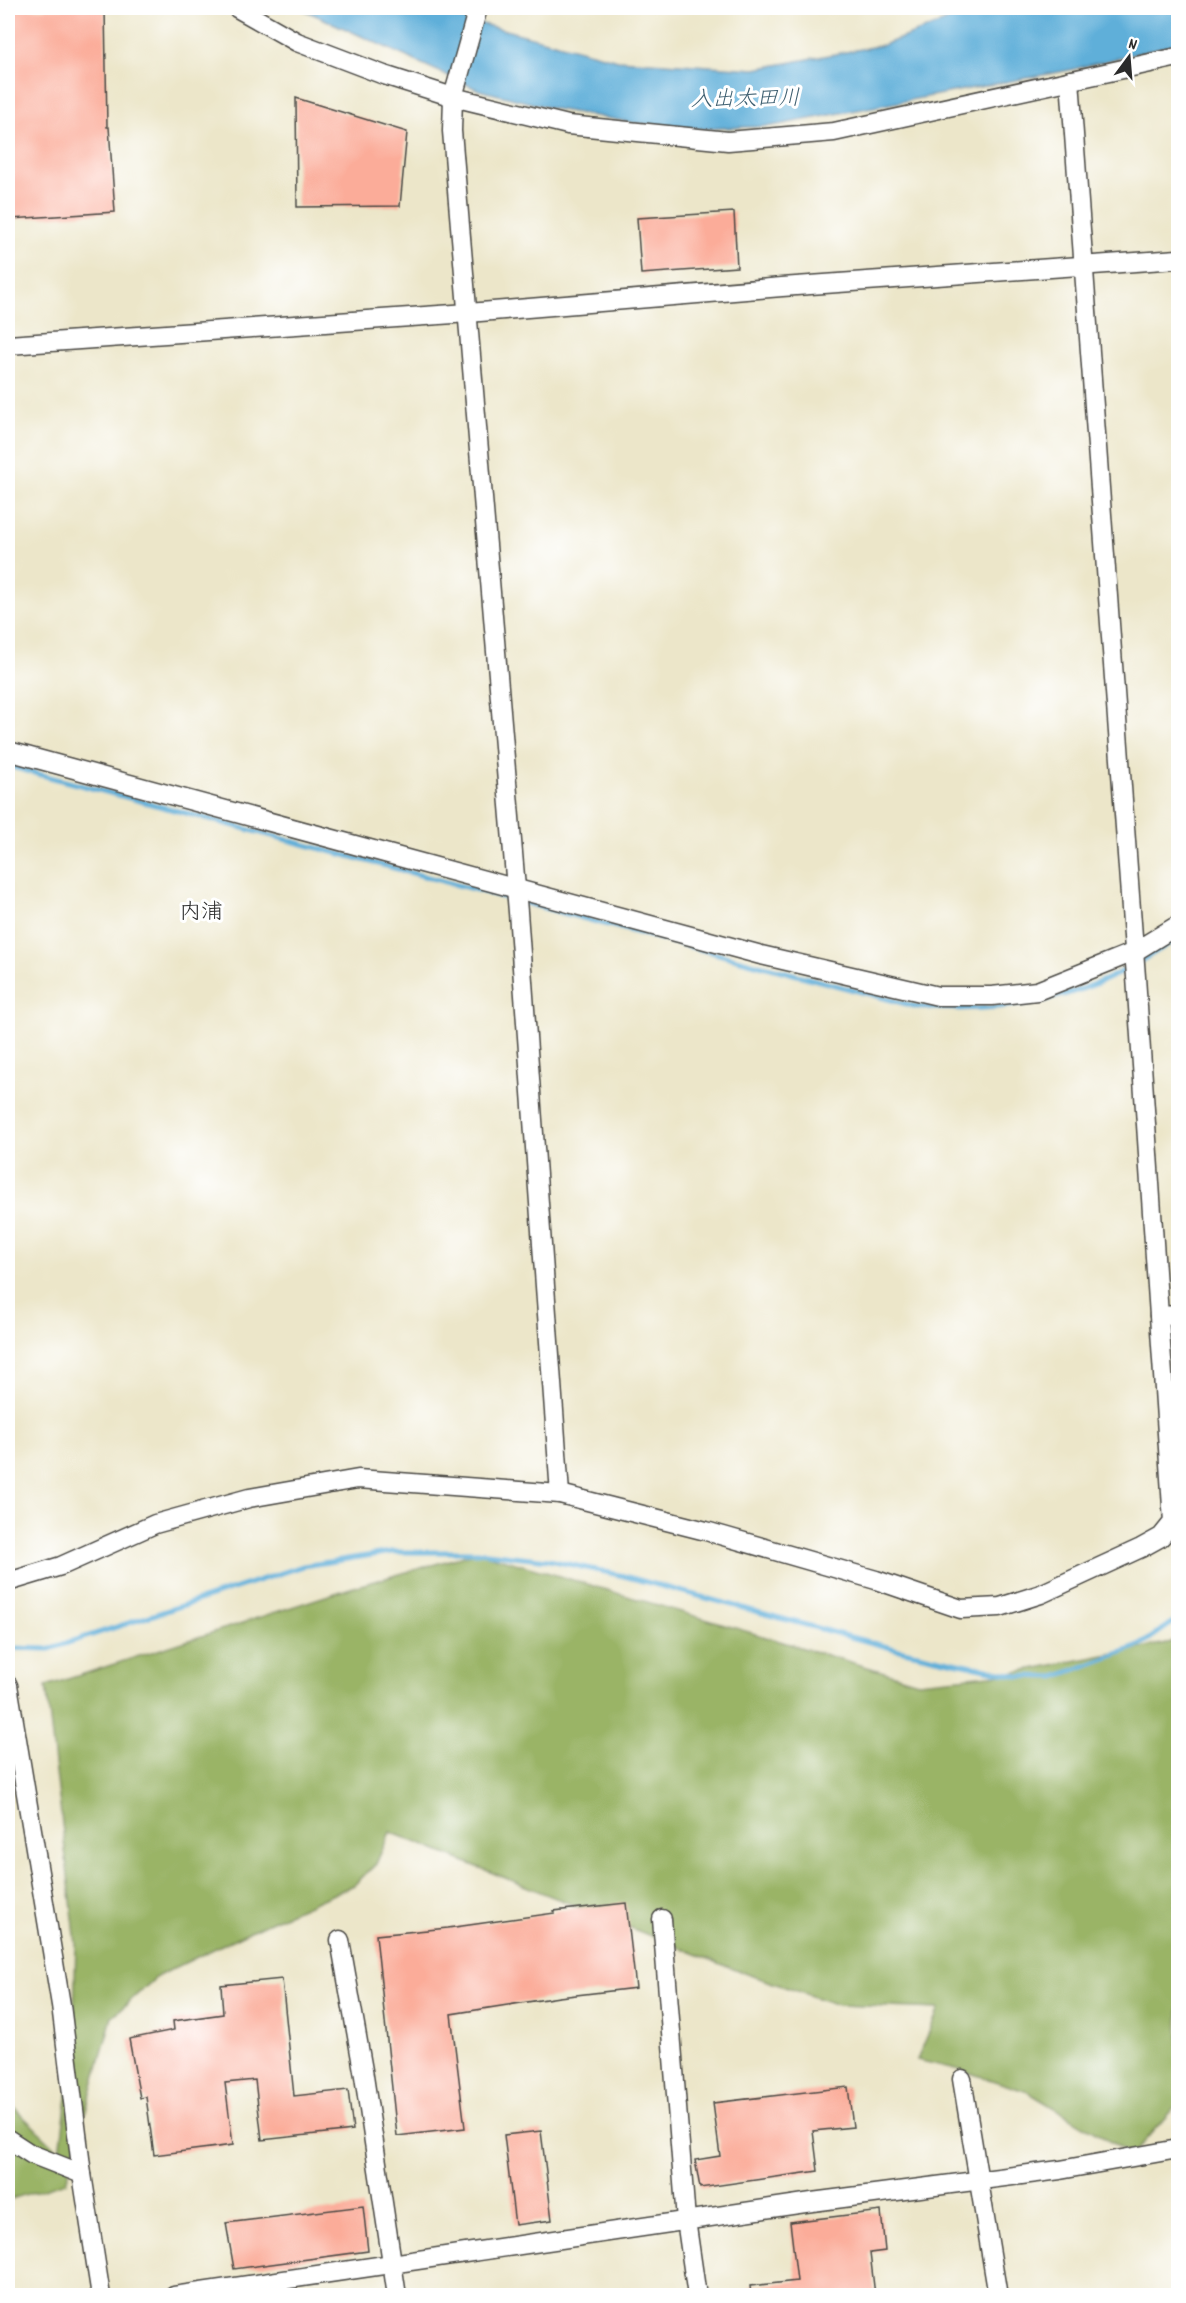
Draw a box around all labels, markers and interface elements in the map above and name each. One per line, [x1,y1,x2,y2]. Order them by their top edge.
north arrow [1099,27,1159,87]
text: N [1125,33,1140,57]
water label: 入出太田川 [690,84,800,117]
district label: 内浦 [179,898,223,929]

